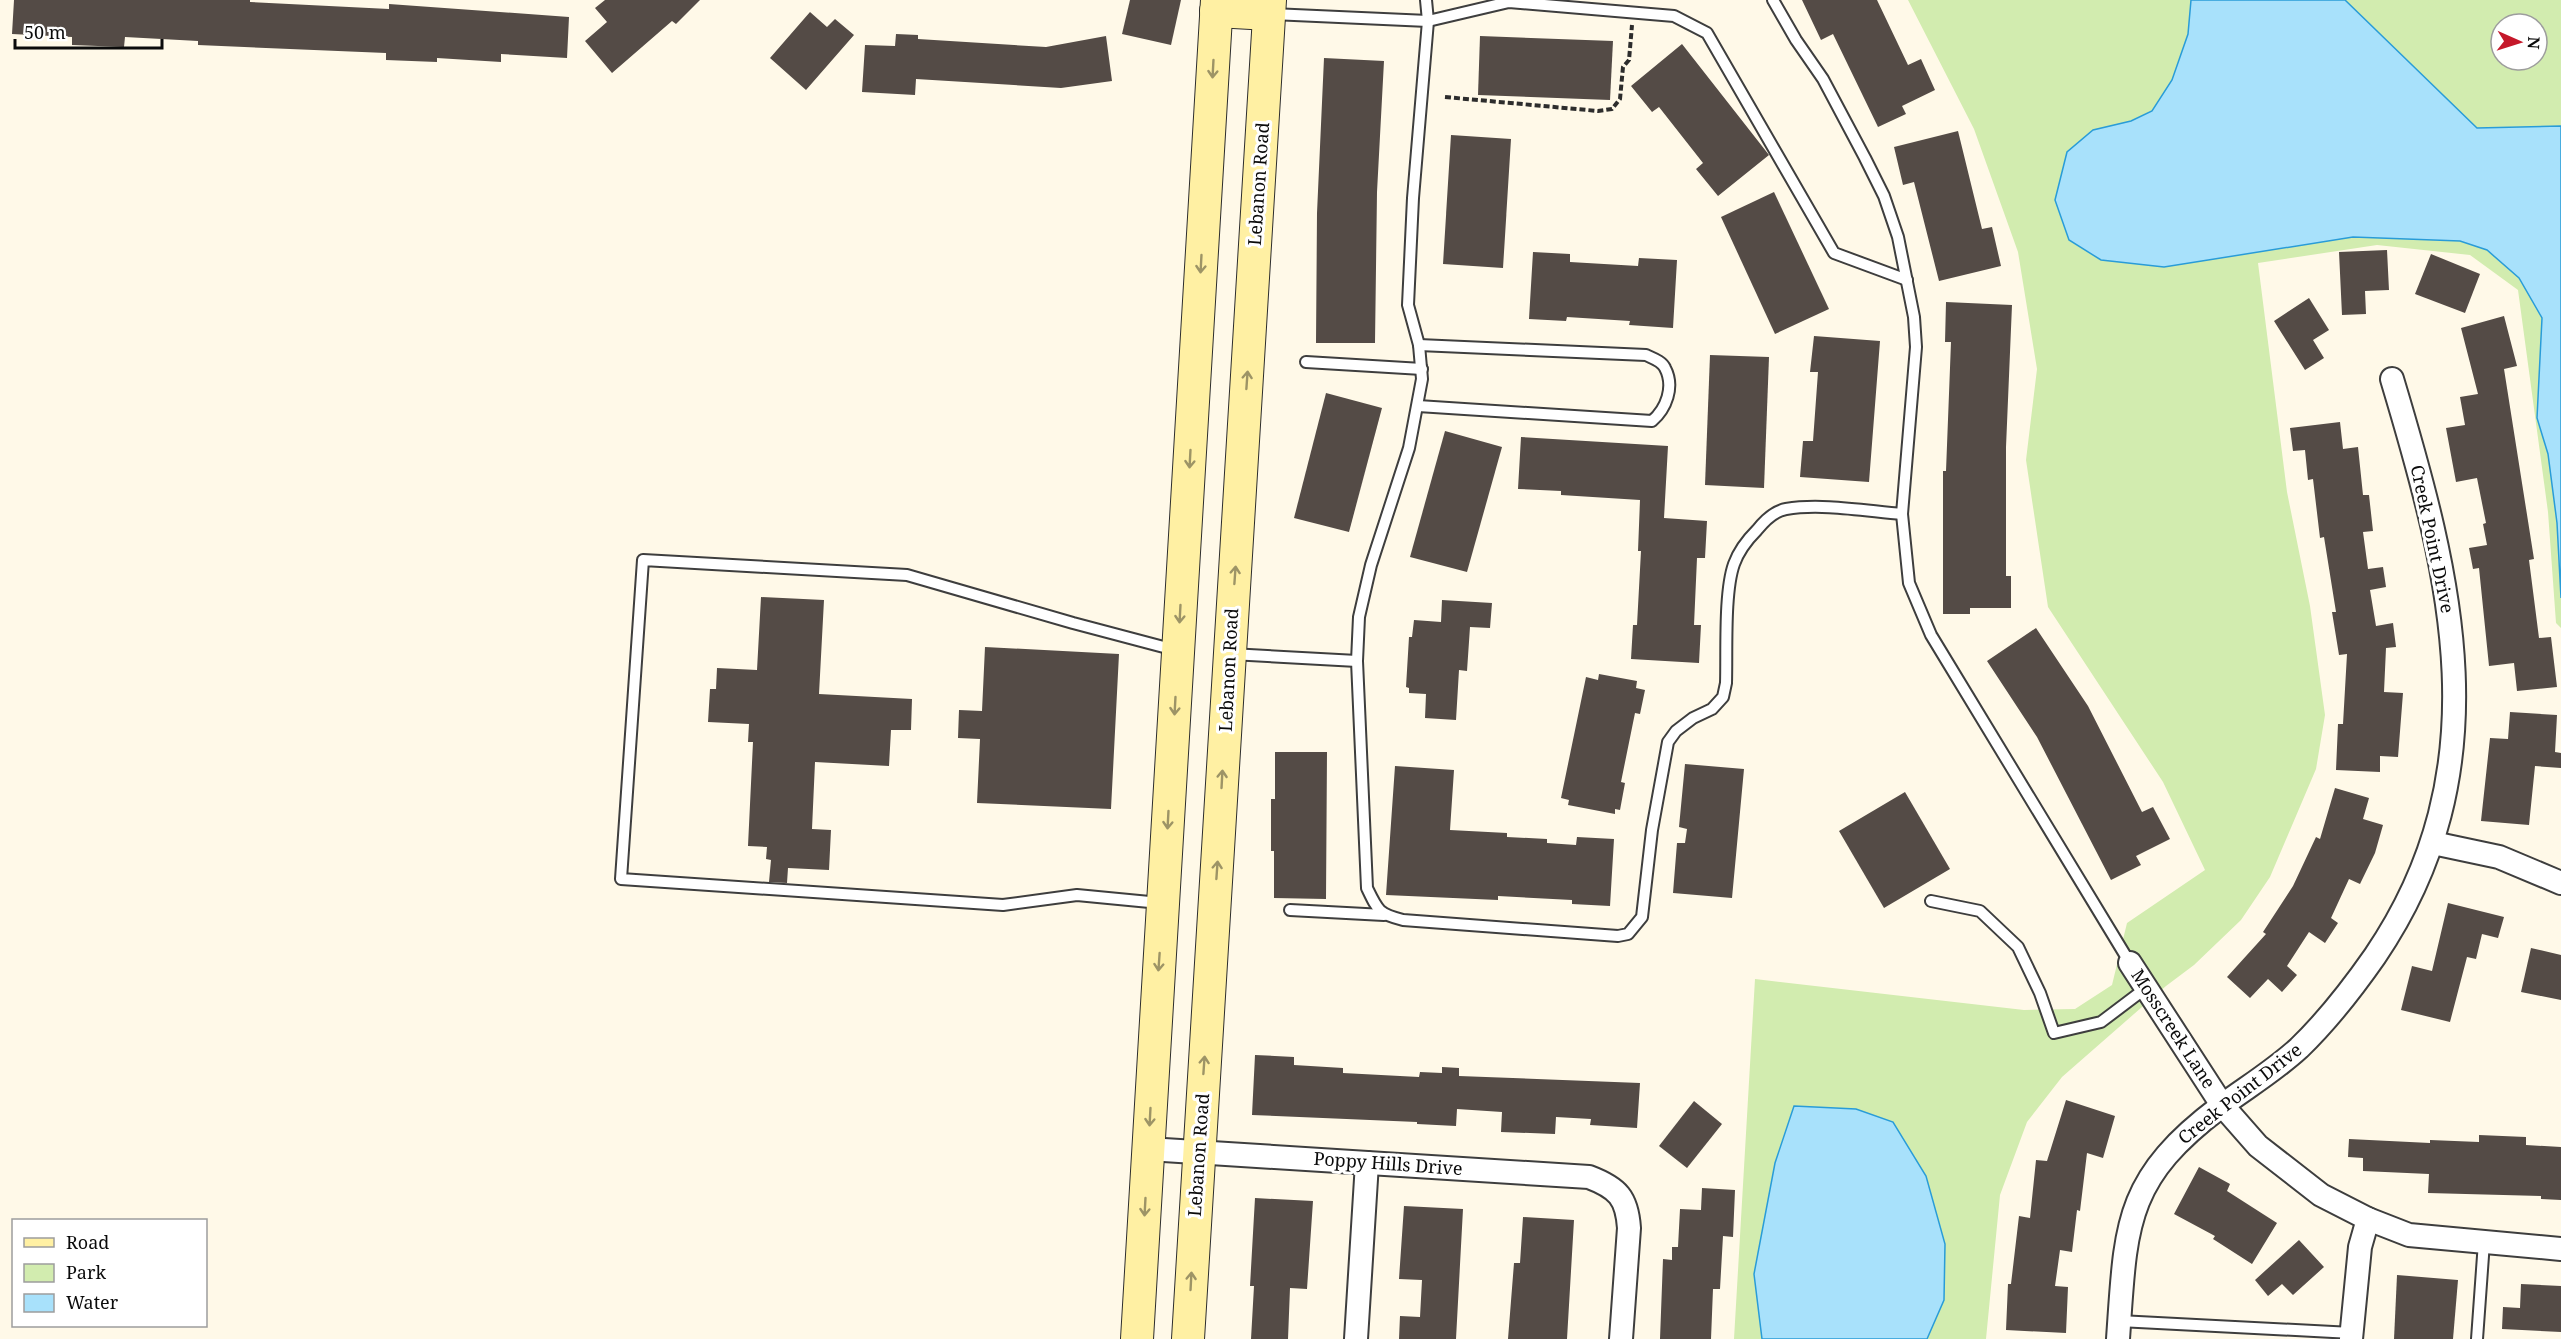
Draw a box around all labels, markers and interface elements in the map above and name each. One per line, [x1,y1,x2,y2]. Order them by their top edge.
scale bar [15,12,162,50]
north arrow [2489,12,2549,72]
text: 50 m [24,20,66,44]
text: N [2523,36,2545,50]
one-way arrow [1207,59,1218,79]
street label: Lebanon Road [1242,121,1274,246]
one-way arrow [1196,253,1207,273]
one-way arrow [1241,371,1252,390]
one-way arrow [1184,448,1195,468]
street label: Creek Point Drive [2406,462,2460,615]
one-way arrow [1229,565,1240,585]
one-way arrow [1174,604,1185,624]
street label: Lebanon Road [1213,608,1243,732]
one-way arrow [1169,696,1180,716]
one-way arrow [1217,770,1228,790]
one-way arrow [1162,810,1173,830]
one-way arrow [1211,861,1222,881]
one-way arrow [1154,952,1165,972]
street label: Mosscreek Lane [2126,964,2221,1093]
street label: Creek Point Drive [2172,1037,2306,1149]
one-way arrow [1199,1056,1210,1075]
street label: Lebanon Road [1182,1092,1214,1217]
one-way arrow [1144,1107,1155,1127]
street label: Poppy Hills Drive [1313,1146,1463,1180]
one-way arrow [1139,1197,1150,1217]
legend [12,1219,207,1327]
text: Road [66,1230,109,1254]
text: Park [66,1260,106,1284]
one-way arrow [1186,1271,1197,1291]
text: Water [66,1290,119,1314]

